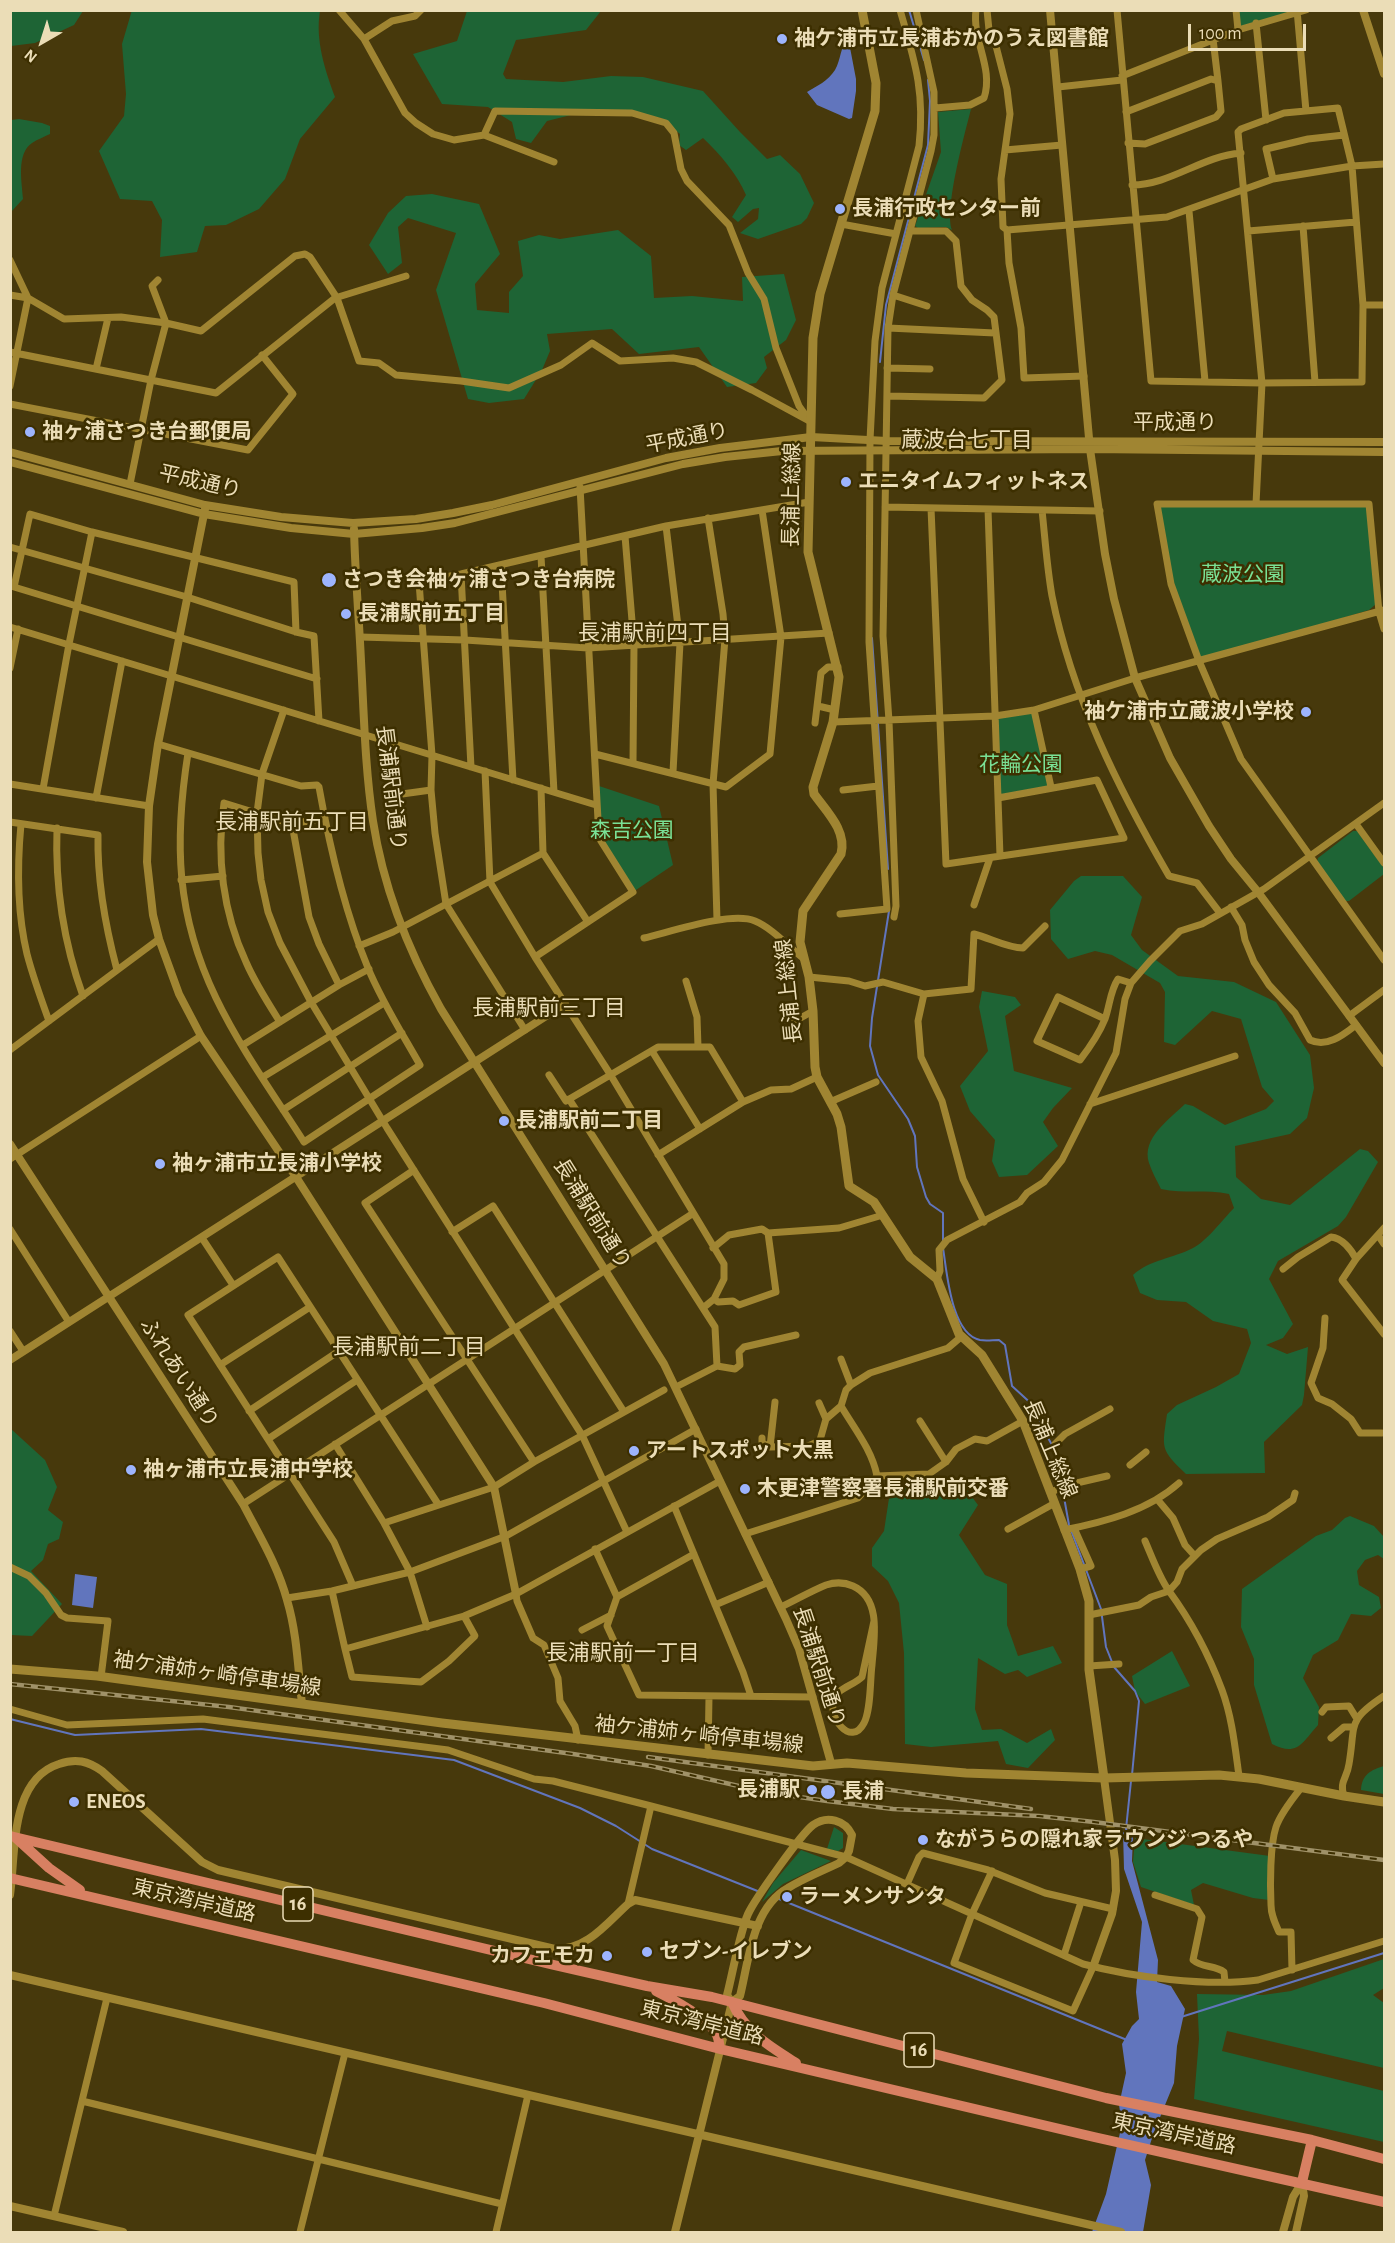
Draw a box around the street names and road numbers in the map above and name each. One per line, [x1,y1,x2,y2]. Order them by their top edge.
street label: 平成通り [1133,410,1217,436]
street label: 平成通り [643,418,731,458]
street label: 長浦上総線 [778,442,806,548]
street label: 平成通り [156,460,244,504]
street label: 長浦駅前通り [371,724,411,852]
street label: 長浦上総線 [771,937,807,1045]
street label: 長浦駅前通り [548,1154,636,1274]
street label: ふれあい通り [134,1313,224,1433]
street label: 長浦上総線 [1018,1396,1082,1502]
street label: 長浦駅前通り [788,1603,850,1731]
street label: 袖ケ浦姉ヶ崎停車場線 [111,1647,323,1701]
street label: 袖ケ浦姉ヶ崎停車場線 [593,1711,805,1759]
street label: 東京湾岸道路 [130,1875,258,1927]
road number: 16 [283,1887,313,1921]
street label: 東京湾岸道路 [638,1996,766,2050]
road number: 16 [904,2033,934,2067]
street label: 東京湾岸道路 [1110,2109,1238,2159]

